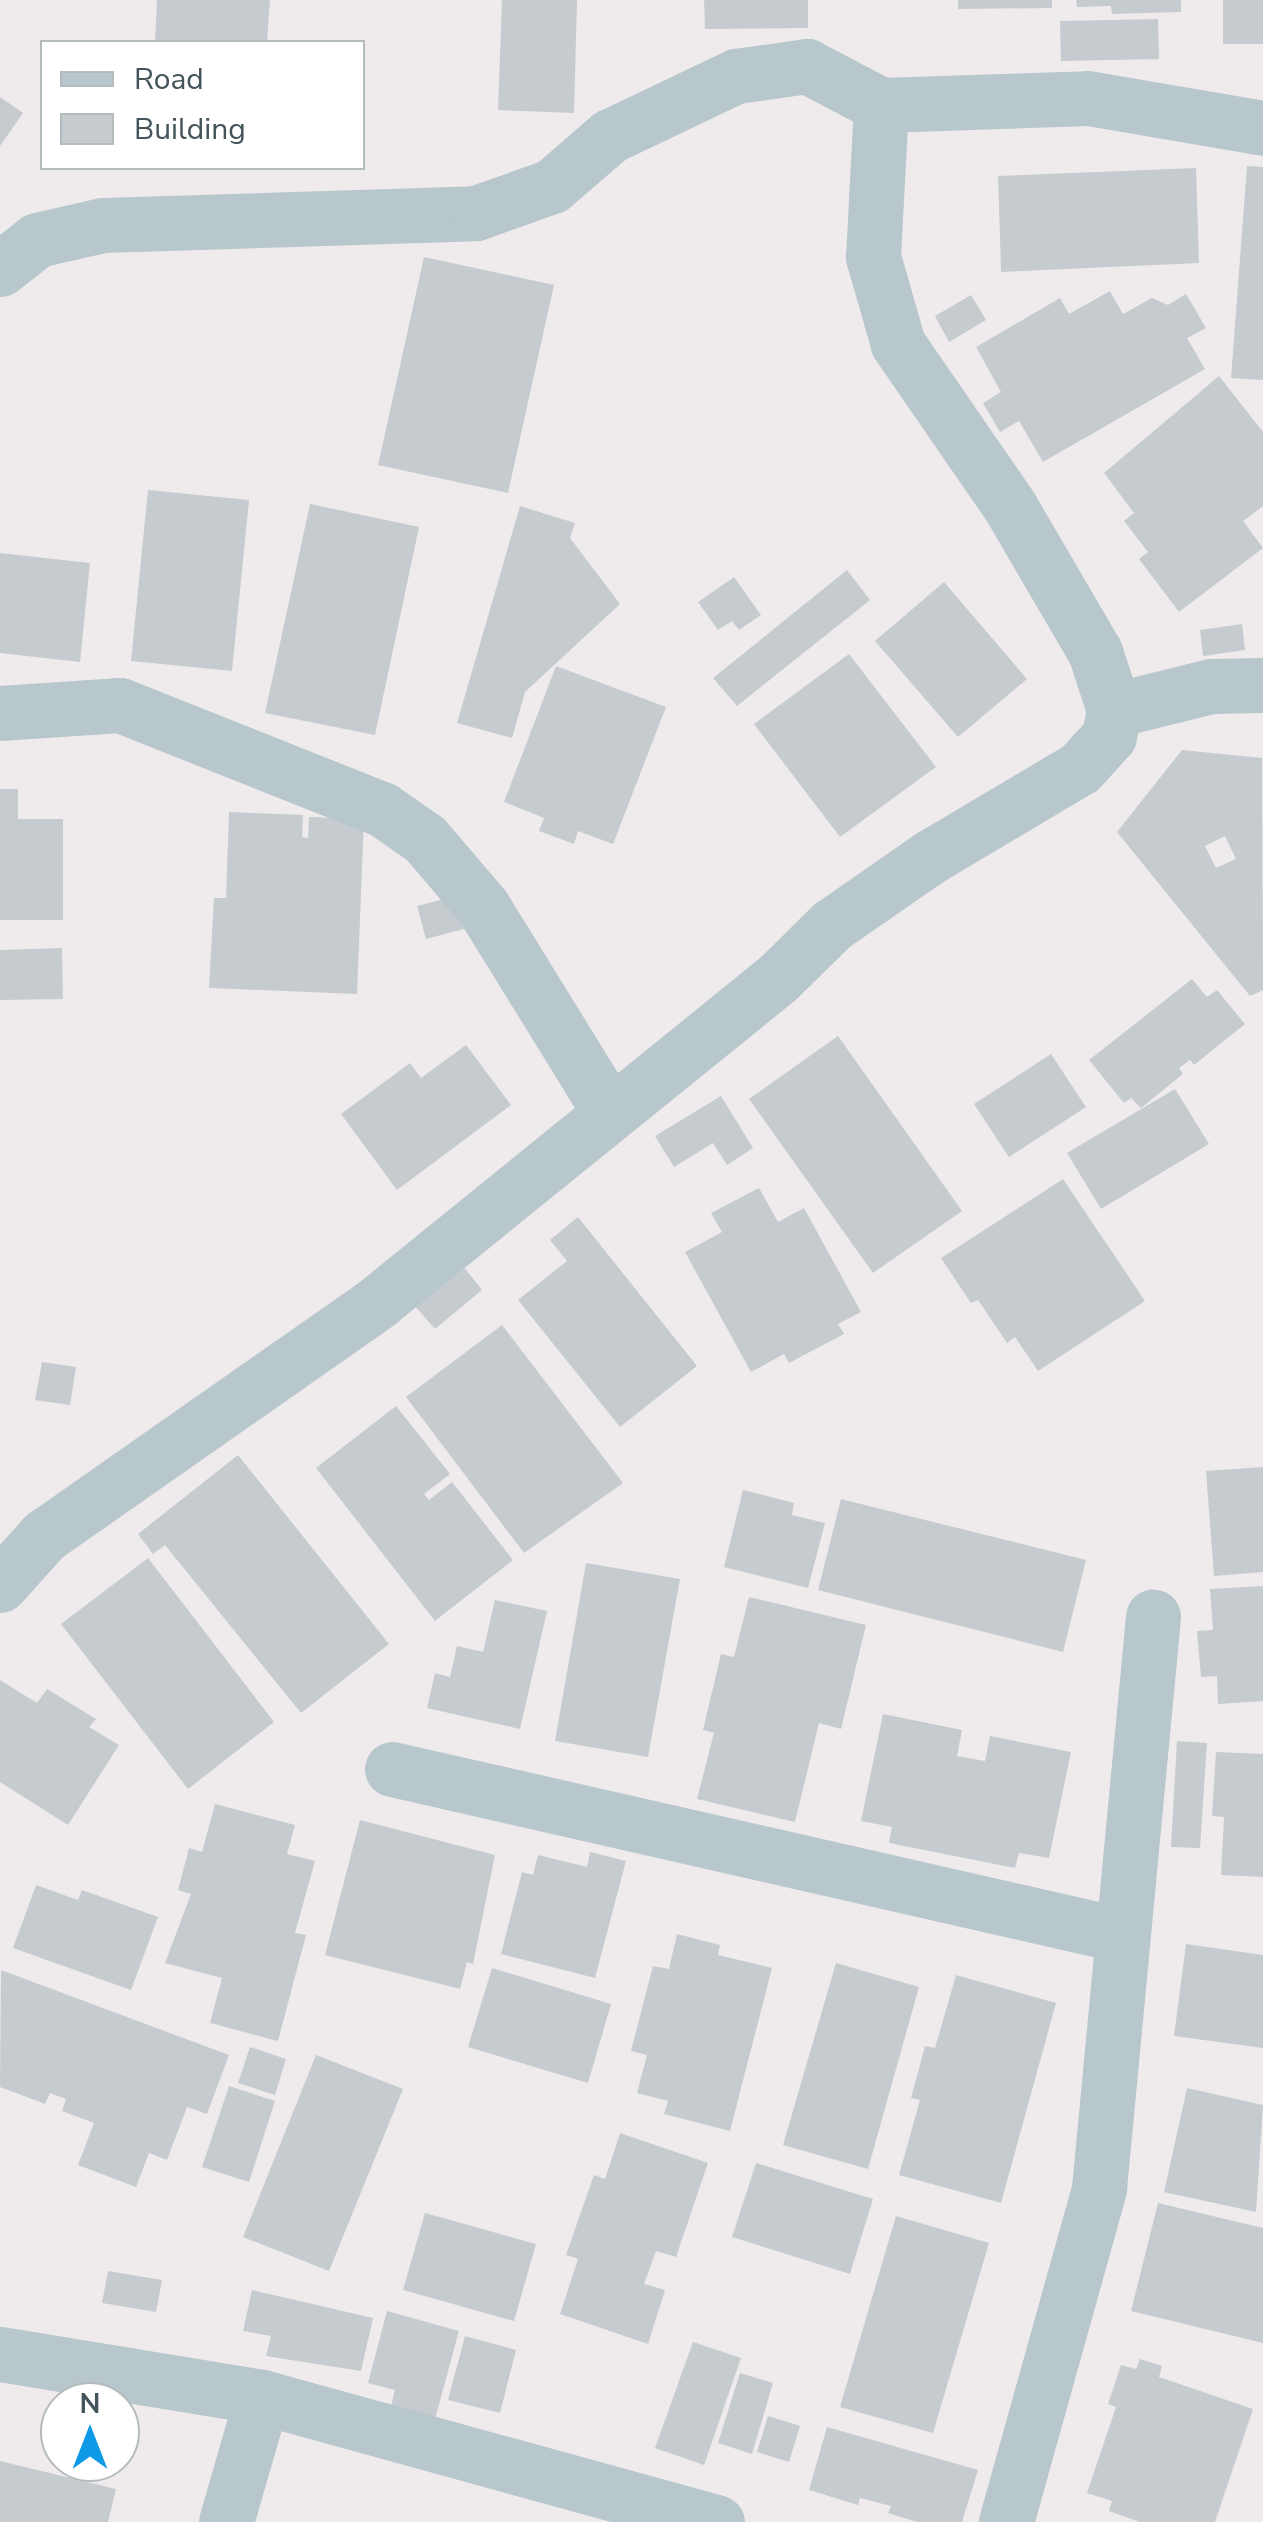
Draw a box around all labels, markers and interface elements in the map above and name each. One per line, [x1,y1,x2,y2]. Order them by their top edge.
legend [40,40,365,170]
text: Road [134,59,204,100]
text: Building [134,109,246,150]
north arrow [40,2382,140,2482]
text: N [80,2385,100,2423]

